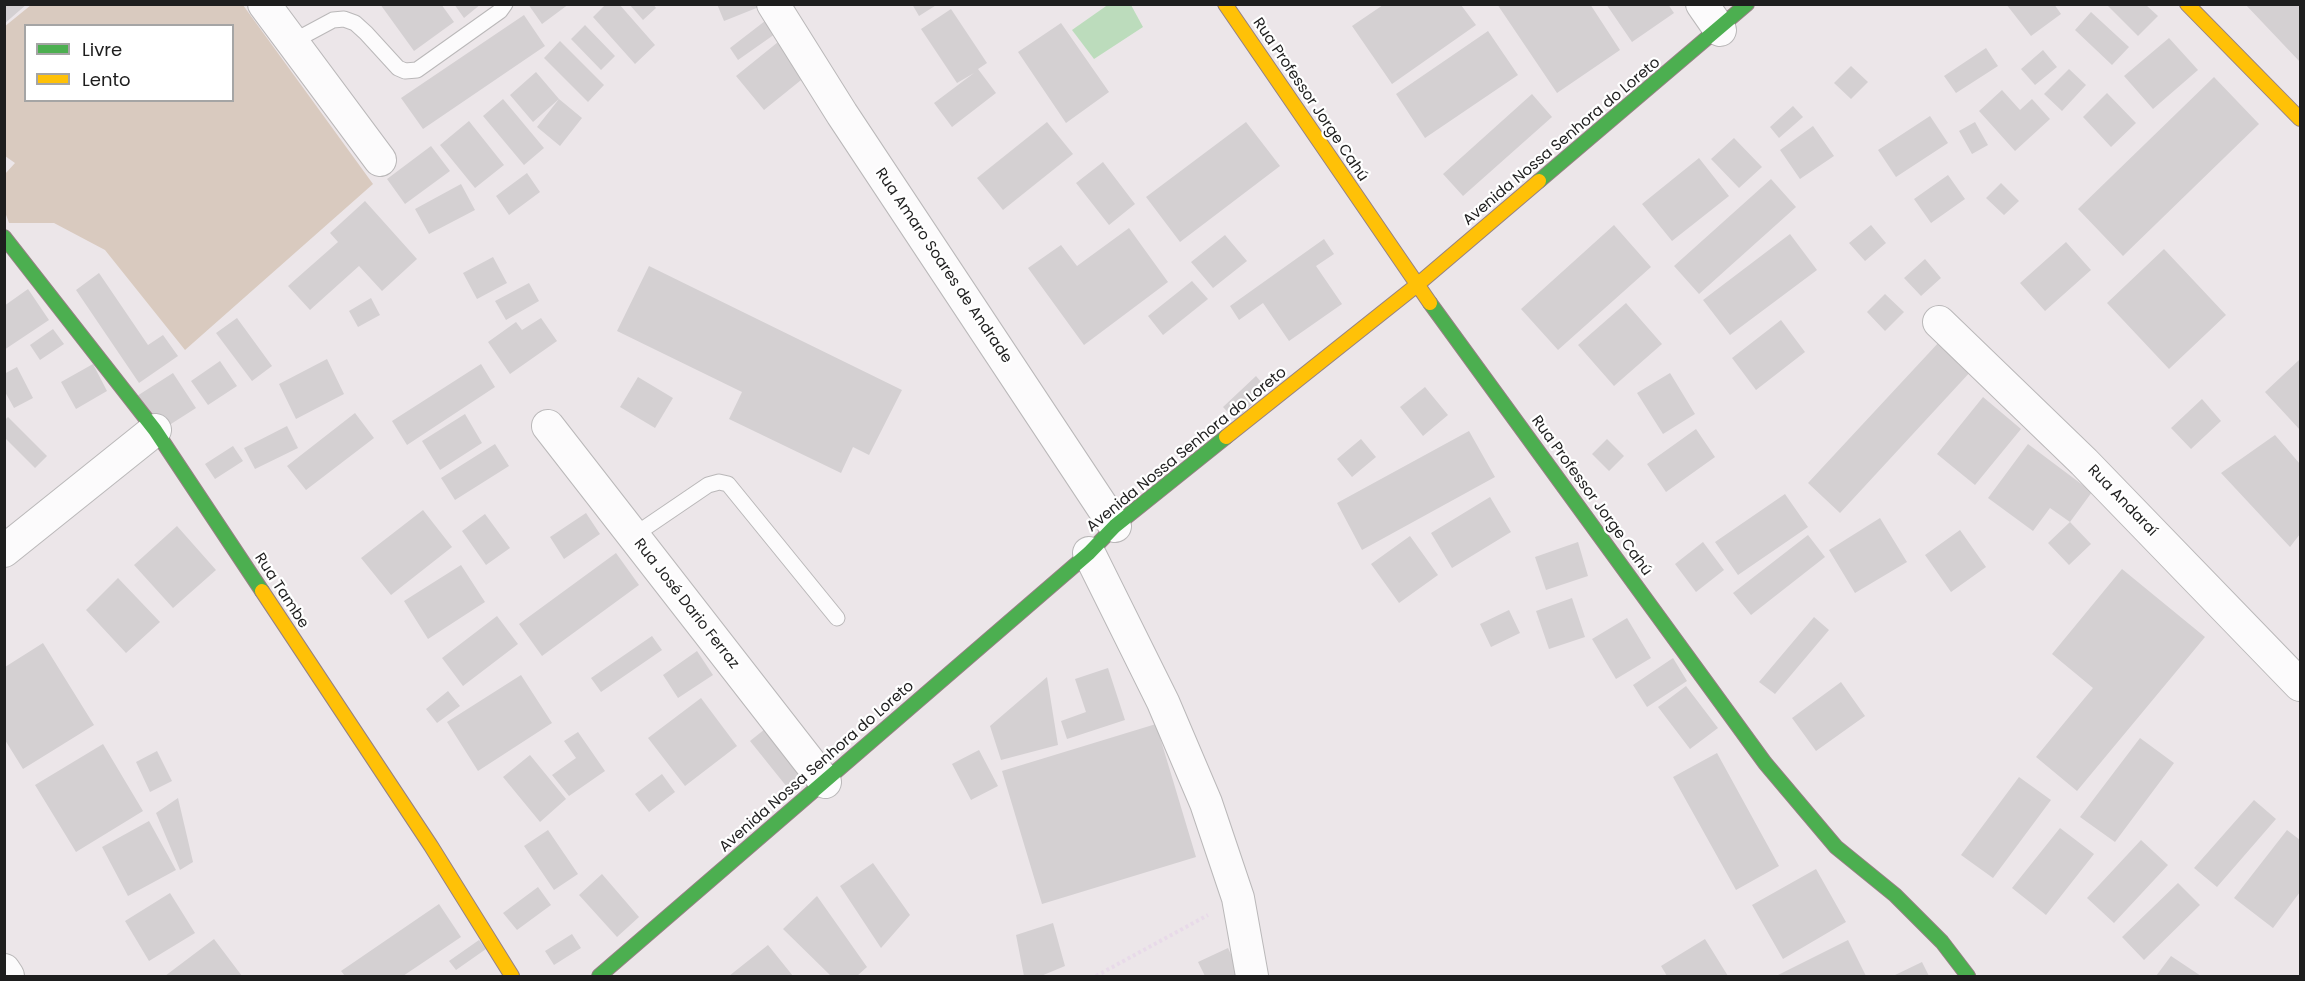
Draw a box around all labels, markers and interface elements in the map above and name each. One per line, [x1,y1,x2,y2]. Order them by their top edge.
street label: Rua Professor Jorge Cahú [1248,15,1372,185]
legend [24,24,234,102]
text: Livre [82,37,122,62]
street label: Avenida Nossa Senhora do Loreto [1460,54,1664,230]
text: Lento [82,67,131,92]
street label: Rua Amaro Soares de Andrade [871,165,1015,367]
street label: Avenida Nossa Senhora do Loreto [1084,364,1290,536]
street label: Rua Professor Jorge Cahú [1527,412,1655,580]
street label: Rua Andaraí [2083,462,2161,540]
street label: Rua José Dario Ferraz [630,535,742,673]
street label: Rua Tambe [250,550,312,632]
street label: Avenida Nossa Senhora do Loreto [716,678,918,856]

